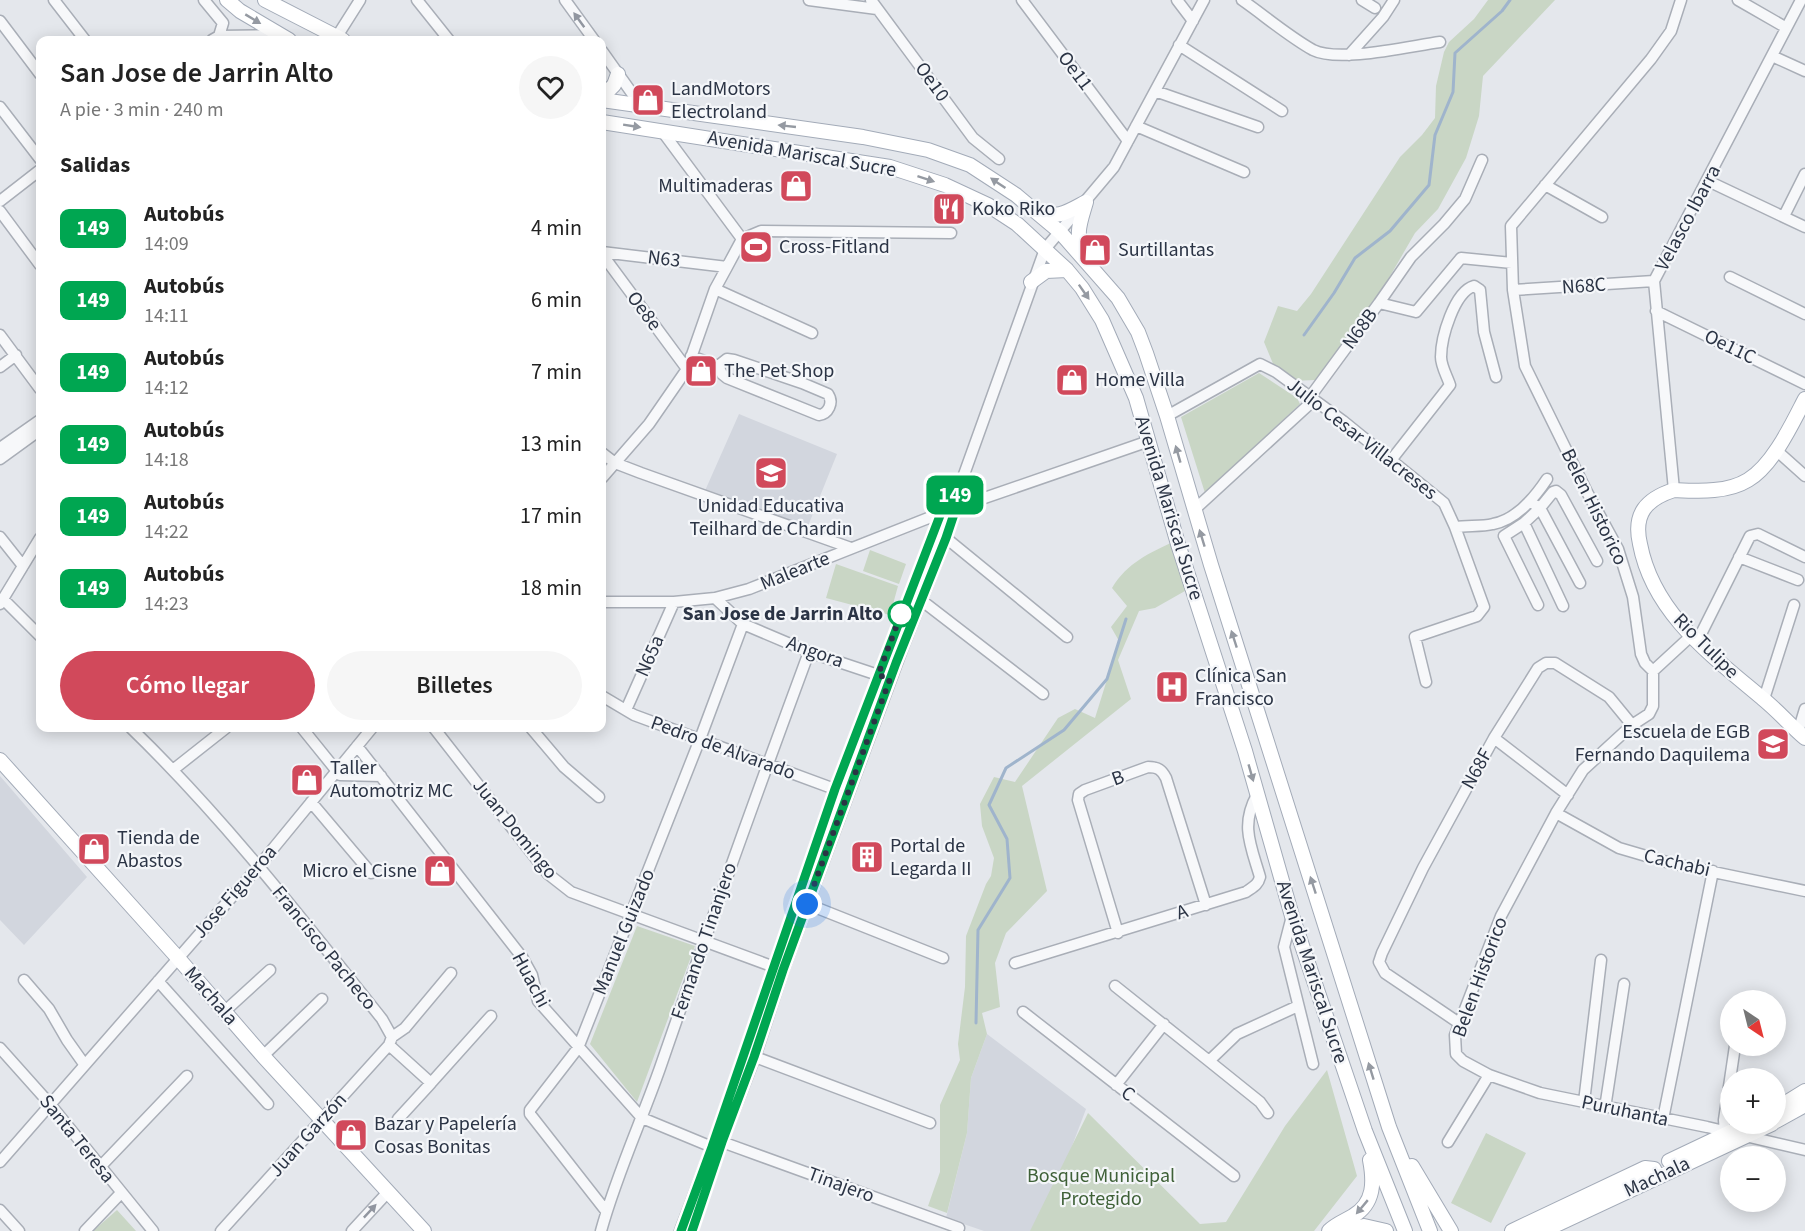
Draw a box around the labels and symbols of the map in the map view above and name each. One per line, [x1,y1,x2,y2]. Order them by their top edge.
one-way arrow [245,13,261,24]
one-way arrow [573,13,585,29]
street label: Oe11 [1051,45,1099,97]
street label: Oe10 [908,56,956,108]
place label: LandMotors Electroland [671,75,770,126]
shop icon: LandMotors Electroland [630,82,666,118]
one-way arrow [622,122,641,131]
one-way arrow [777,122,796,131]
street label: Avenida Mariscal Sucre [705,124,899,184]
street label: Velasco Ibarra [1648,160,1728,276]
shop icon: Multimaderas [778,168,814,204]
place label: Multimaderas [658,172,773,200]
one-way arrow [917,175,935,184]
one-way arrow [990,177,1006,189]
restaurant icon: Koko Riko [931,191,967,227]
place label: Koko Riko [972,195,1055,223]
sports icon: Cross-Fitland [738,229,774,265]
shop icon: Surtillantas [1077,232,1113,268]
place label: Cross-Fitland [779,233,890,261]
place label: Surtillantas [1118,236,1214,264]
street label: N63 [646,243,682,275]
street label: N68C [1561,270,1607,302]
one-way arrow [1078,283,1090,299]
street label: Oe8e [620,285,668,337]
street label: N68B [1336,303,1384,355]
street label: Oe11C [1699,322,1761,372]
shop icon: The Pet Shop [683,353,719,389]
place label: The Pet Shop [724,357,834,385]
shop icon: Home Villa [1054,362,1090,398]
place label: Home Villa [1095,366,1185,394]
street label: Julio Cesar Villacreses [1281,371,1443,507]
street label: Avenida Mariscal Sucre [1128,412,1210,604]
street label: Belen Historico [1554,444,1634,570]
one-way arrow [1173,445,1182,463]
school or university icon: Unidad Educativa Teilhard de Chardin [753,455,789,491]
line badge: 149 [920,476,990,514]
place label: Unidad Educativa Teilhard de Chardin [689,492,853,543]
one-way arrow [1197,529,1206,547]
street label: Malearte [756,544,834,598]
place label: San Jose de Jarrin Alto [683,600,883,628]
marker: San Jose de Jarrin Alto [888,601,914,627]
street label: Rio Tulipe [1667,607,1745,685]
street label: Angora [782,629,848,675]
one-way arrow [1229,630,1238,648]
street label: N65a [628,631,672,681]
place label: Clínica San Francisco [1195,662,1287,713]
hospital icon: Clínica San Francisco [1154,669,1190,705]
street label: Pedro de Alvarado [647,709,799,787]
place label: Escuela de EGB Fernando Daquilema [1575,718,1750,769]
school or university icon: Escuela de EGB Fernando Daquilema [1755,726,1791,762]
street label: N68F [1454,743,1500,794]
place label: Taller Automotriz MC [330,754,453,805]
shop icon: Taller Automotriz MC [289,762,325,798]
street label: B [1108,763,1128,793]
one-way arrow [1247,764,1256,782]
street label: Juan Domingo [466,773,564,885]
place label: Tienda de Abastos [117,824,200,875]
shop icon: Tienda de Abastos [76,831,112,867]
place label: Portal de Legarda II [890,832,971,883]
street label: Jose Figueroa [186,839,284,945]
building icon: Portal de Legarda II [849,839,885,875]
street label: Cachabi [1641,842,1713,884]
shop icon: Micro el Cisne [422,853,458,889]
place label: Micro el Cisne [302,857,417,885]
street label: Fernando Tinanjero [664,859,744,1023]
street label: Manuel Guizado [586,865,662,999]
one-way arrow [1307,876,1317,894]
street label: Avenida Mariscal Sucre [1269,877,1355,1067]
street label: Francisco Pacheco [265,880,383,1016]
your location [792,889,822,919]
street label: A [1173,897,1192,927]
street label: Belen Historico [1445,913,1515,1041]
street label: Huachi [505,947,557,1013]
street label: Machala [178,960,244,1032]
north arrow [1720,990,1786,1056]
one-way arrow [1366,1062,1375,1080]
street label: C [1115,1079,1141,1109]
street label: Juan Garzón [263,1087,353,1183]
street label: Puruhanta [1579,1088,1671,1134]
street label: Santa Teresa [33,1089,121,1189]
place label: Bazar y Papelería Cosas Bonitas [374,1110,517,1161]
shop icon: Bazar y Papelería Cosas Bonitas [333,1117,369,1153]
street label: Machala [1619,1150,1695,1204]
street label: Tinajero [804,1160,878,1210]
park label: Bosque Municipal Protegido [1027,1162,1175,1213]
one-way arrow [1356,1199,1369,1214]
one-way arrow [363,1204,377,1219]

